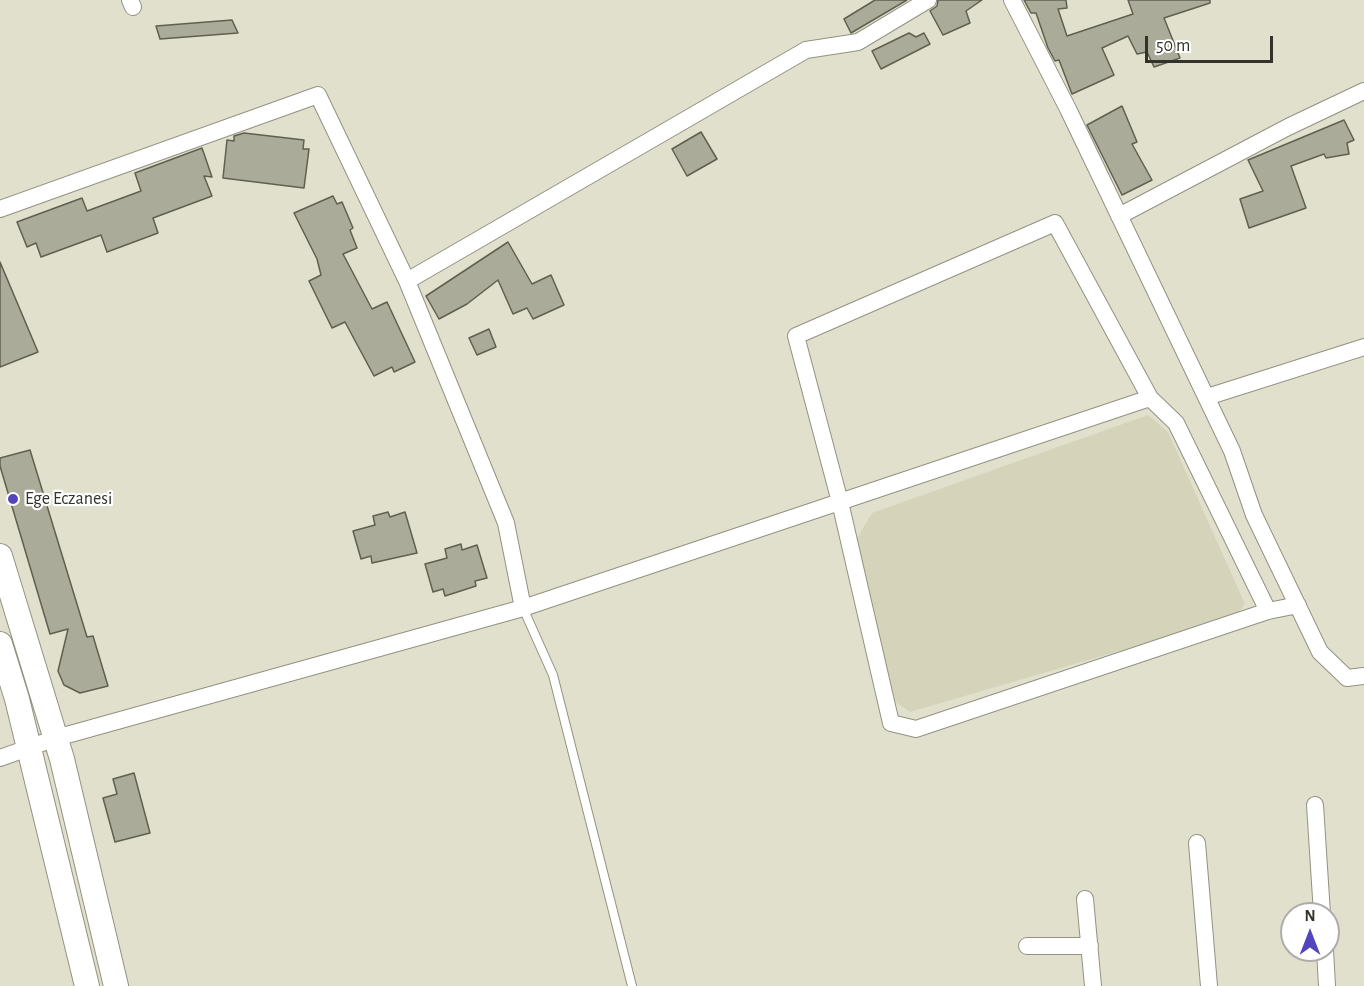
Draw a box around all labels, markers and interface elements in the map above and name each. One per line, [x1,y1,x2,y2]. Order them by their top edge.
scale bar [1148,24,1276,62]
text: 50 m [1156,37,1190,55]
place label: Ege Eczanesi [25,488,112,510]
marker: Ege Eczanesi [6,492,20,506]
north arrow [1280,902,1340,962]
text: N [1304,908,1316,924]

